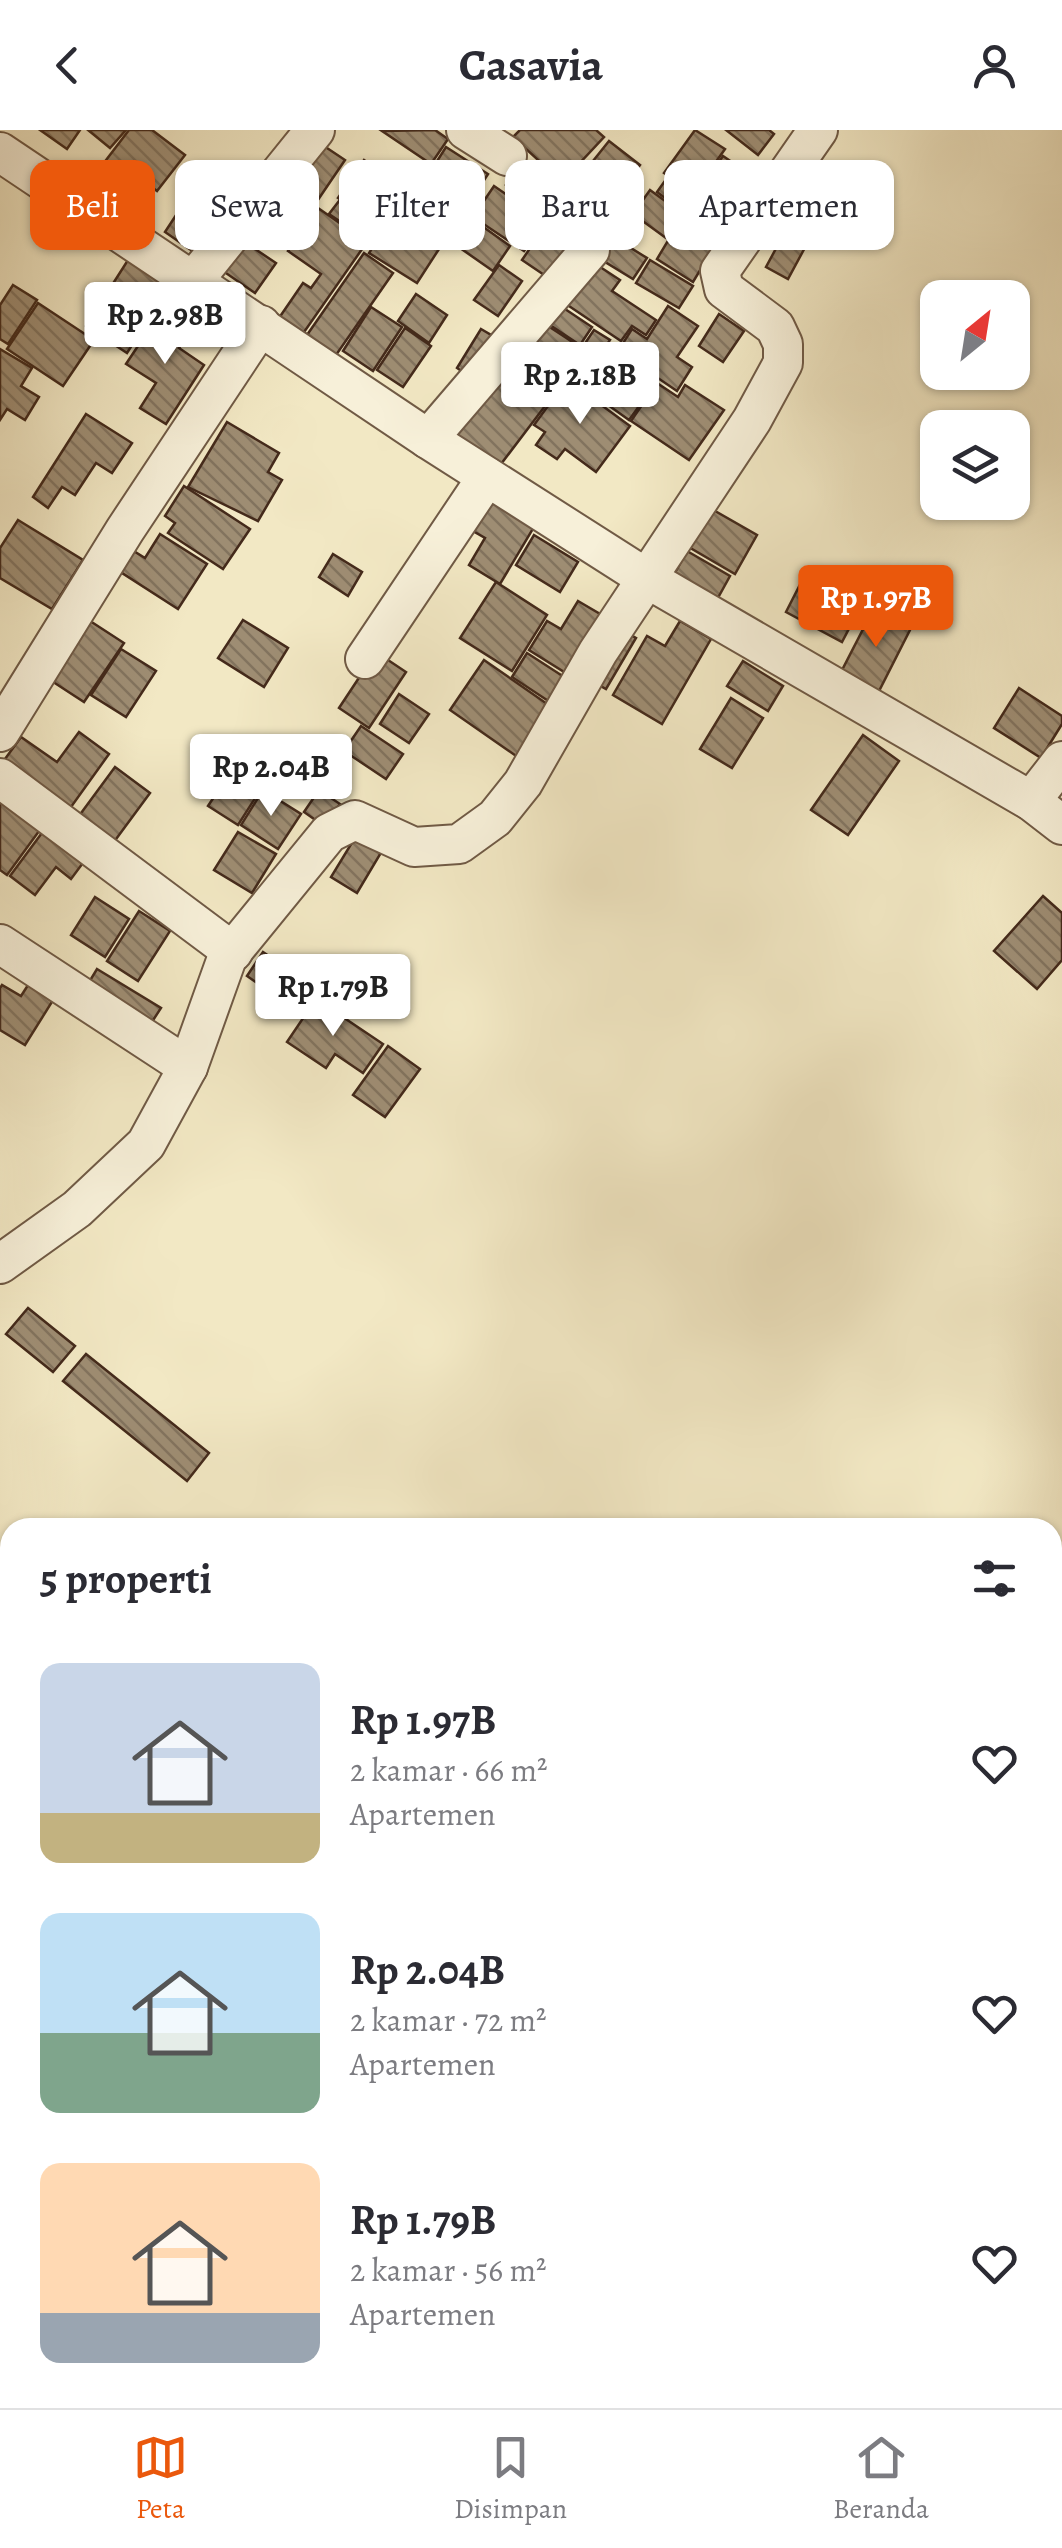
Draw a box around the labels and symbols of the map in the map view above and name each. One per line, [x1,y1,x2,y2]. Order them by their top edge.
north arrow [920,280,1030,390]
pin: Rp 2.98B [62,282,268,367]
pin: Rp 2.18B [477,342,683,427]
pin: Rp 1.97B [773,565,979,650]
pin: Rp 2.04B [168,734,374,819]
pin: Rp 1.79B [230,954,436,1039]

